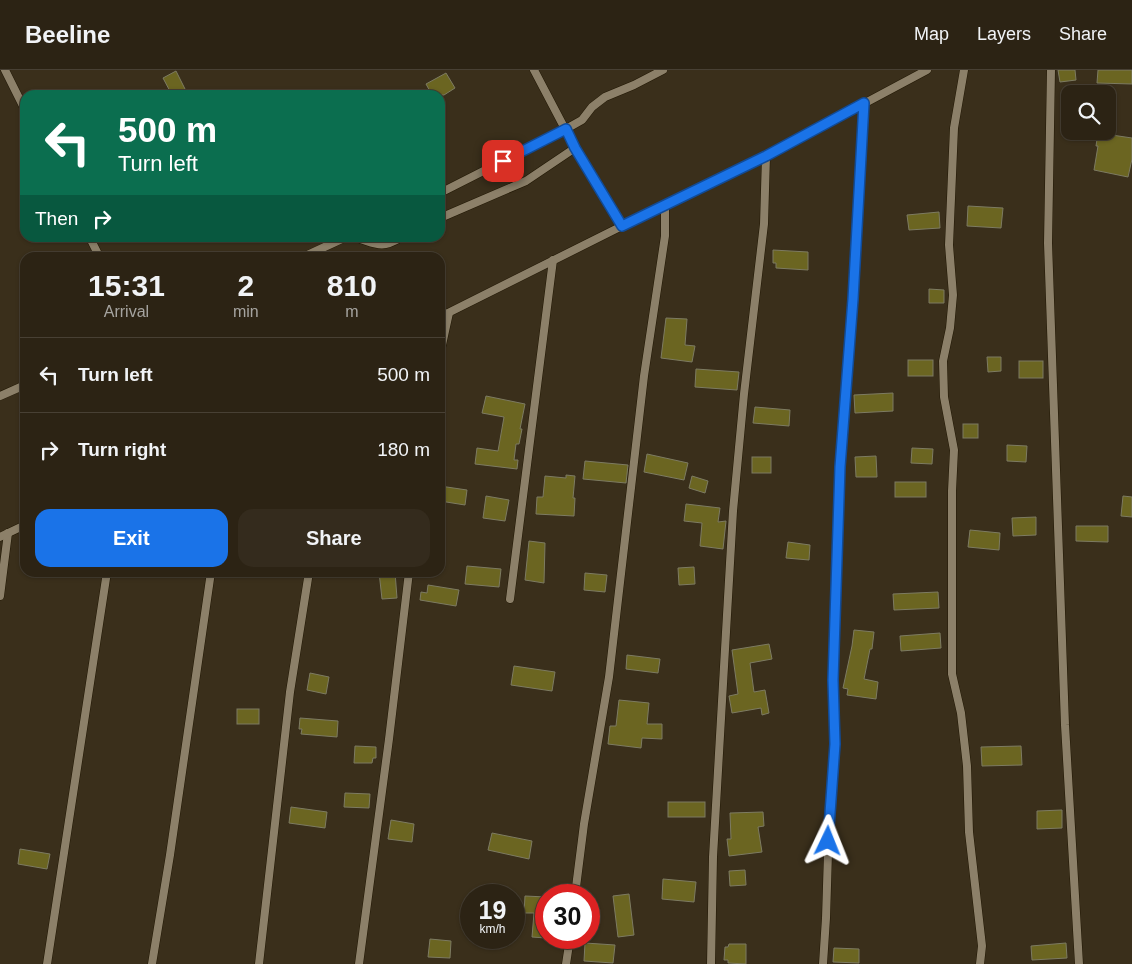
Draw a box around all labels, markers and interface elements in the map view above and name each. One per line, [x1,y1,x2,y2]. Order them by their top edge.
text: Beeline [25,21,110,48]
text: Map [914,24,949,44]
text: Layers [977,24,1031,44]
text: Share [1059,24,1107,44]
map controls [1061,85,1116,140]
button: search [1061,85,1116,140]
icon: left [35,110,100,175]
text: 500 m [118,110,217,149]
pin [482,140,524,182]
icon: arrive [489,147,517,175]
text: Turn left [118,151,198,176]
icon: right [88,205,116,233]
text: Then [35,208,78,229]
text: 15:31 [88,269,165,302]
text: 2 [237,269,254,302]
text: 810 [327,269,377,302]
text: Arrival [104,303,149,320]
text: min [233,303,259,320]
text: m [345,303,358,320]
icon: left [35,361,63,389]
text: Turn left [78,364,153,385]
text: 500 m [377,364,430,385]
icon: right [35,436,63,464]
text: Turn right [78,439,166,460]
text: 180 m [377,439,430,460]
button: Exit [35,509,228,567]
button: Share [238,509,430,567]
position arrow [801,814,853,866]
speed limit sign: 30 [535,884,600,949]
text: 19 [479,896,506,924]
text: km/h [479,922,506,936]

